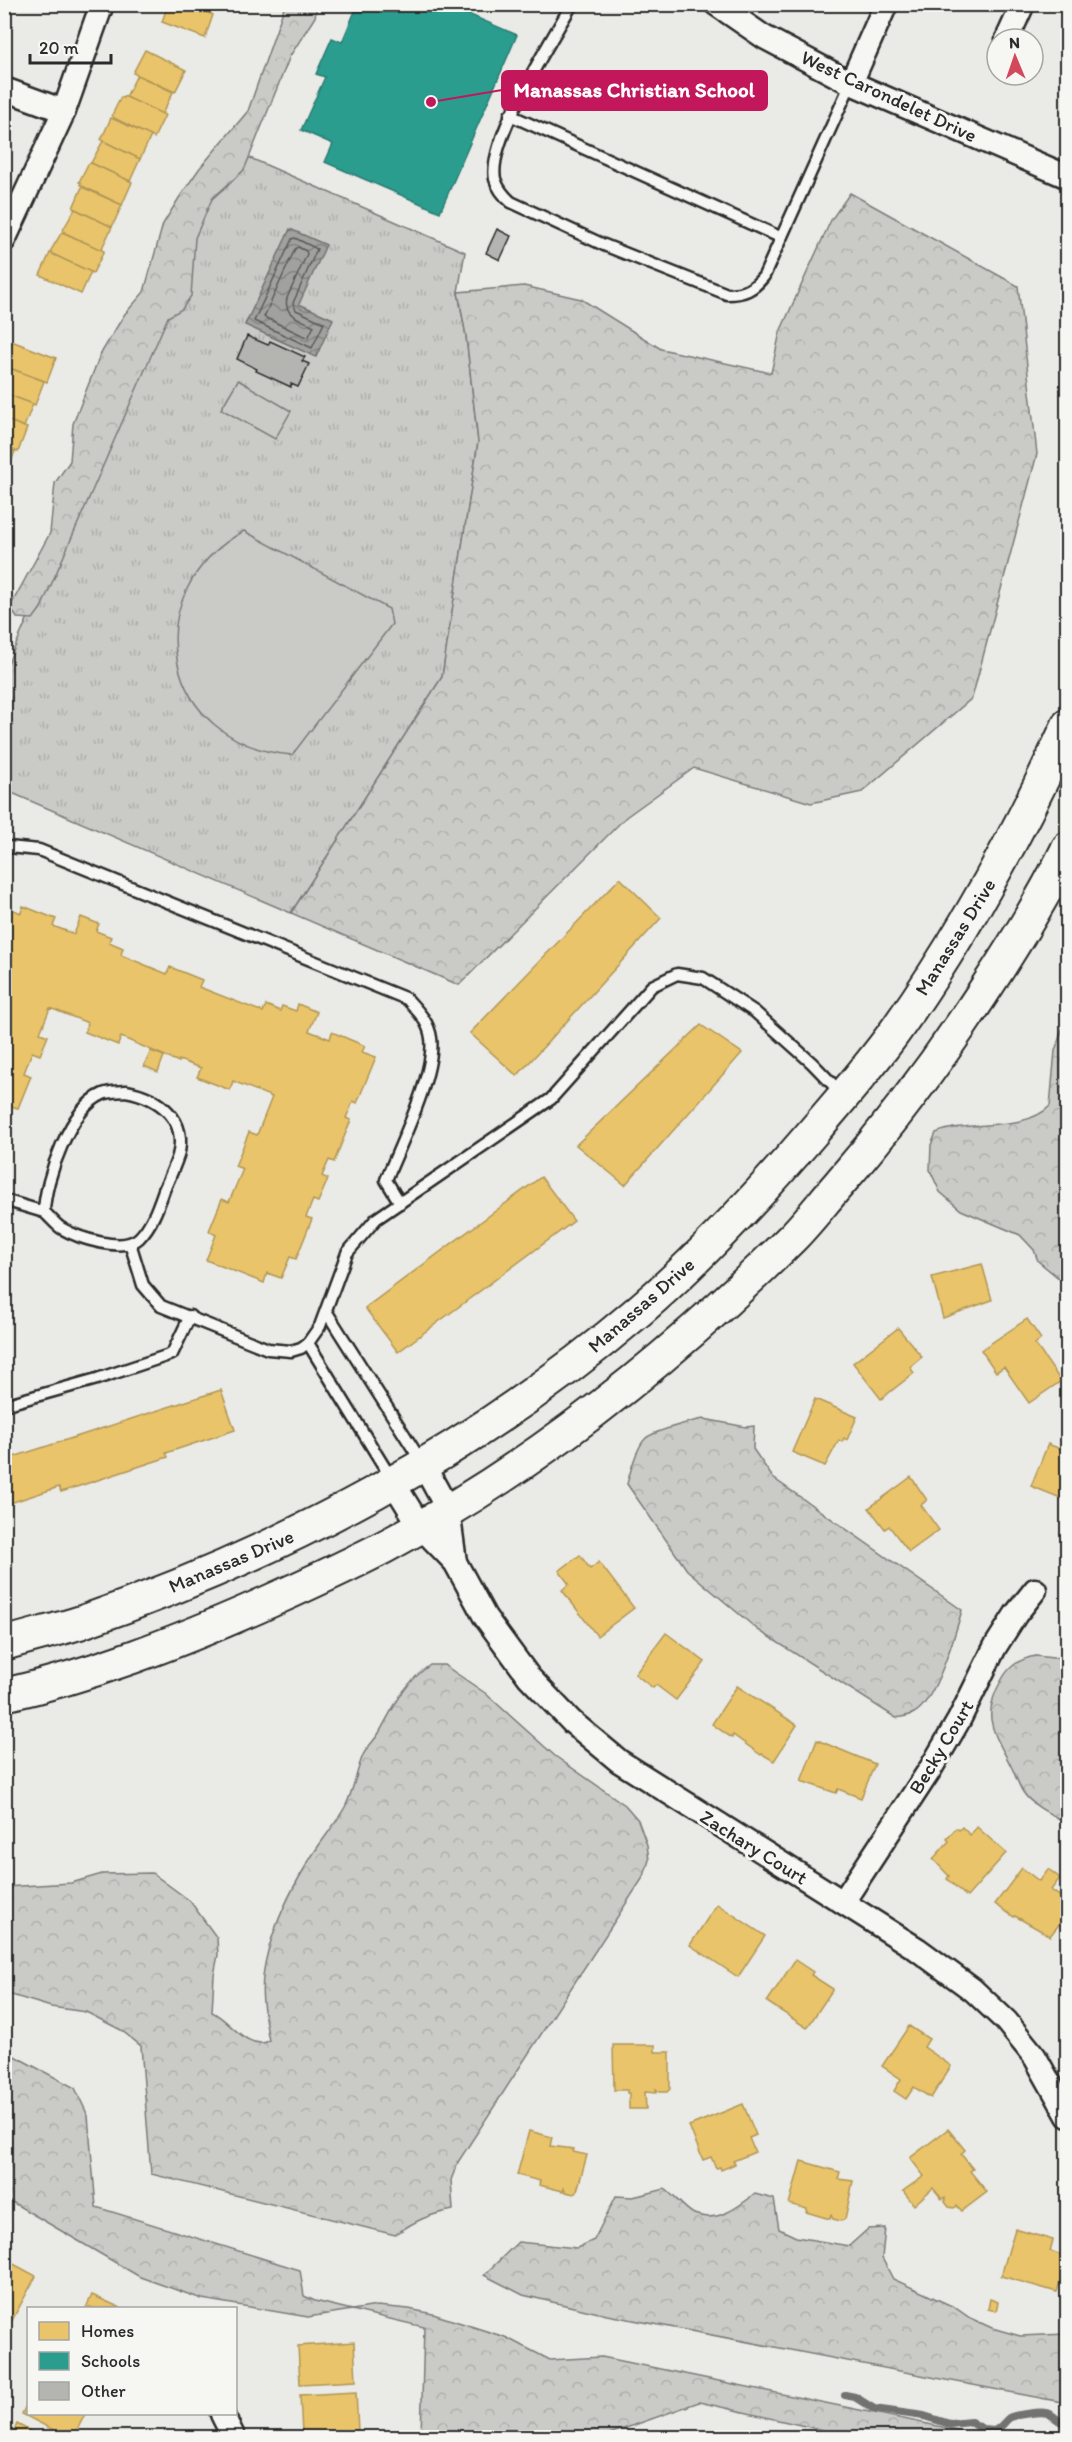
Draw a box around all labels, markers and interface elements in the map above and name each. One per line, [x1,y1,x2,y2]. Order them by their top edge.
scale bar [30,27,111,65]
north arrow [985,27,1045,87]
text: N [1009,33,1020,52]
text: 20 m [39,37,79,59]
street label: West Carondelet Drive [797,45,981,147]
callout: Manassas Christian School [502,71,767,110]
text: Manassas Christian School [513,77,756,102]
street label: Manassas Drive [909,874,1001,1000]
street label: Manassas Drive [583,1252,699,1358]
street label: Manassas Drive [165,1524,297,1598]
street label: Becky Court [904,1695,979,1798]
street label: Zachary Court [696,1804,812,1890]
legend [27,2307,237,2415]
text: Homes [81,2320,134,2342]
text: Schools [81,2350,140,2372]
text: Other [81,2380,127,2402]

